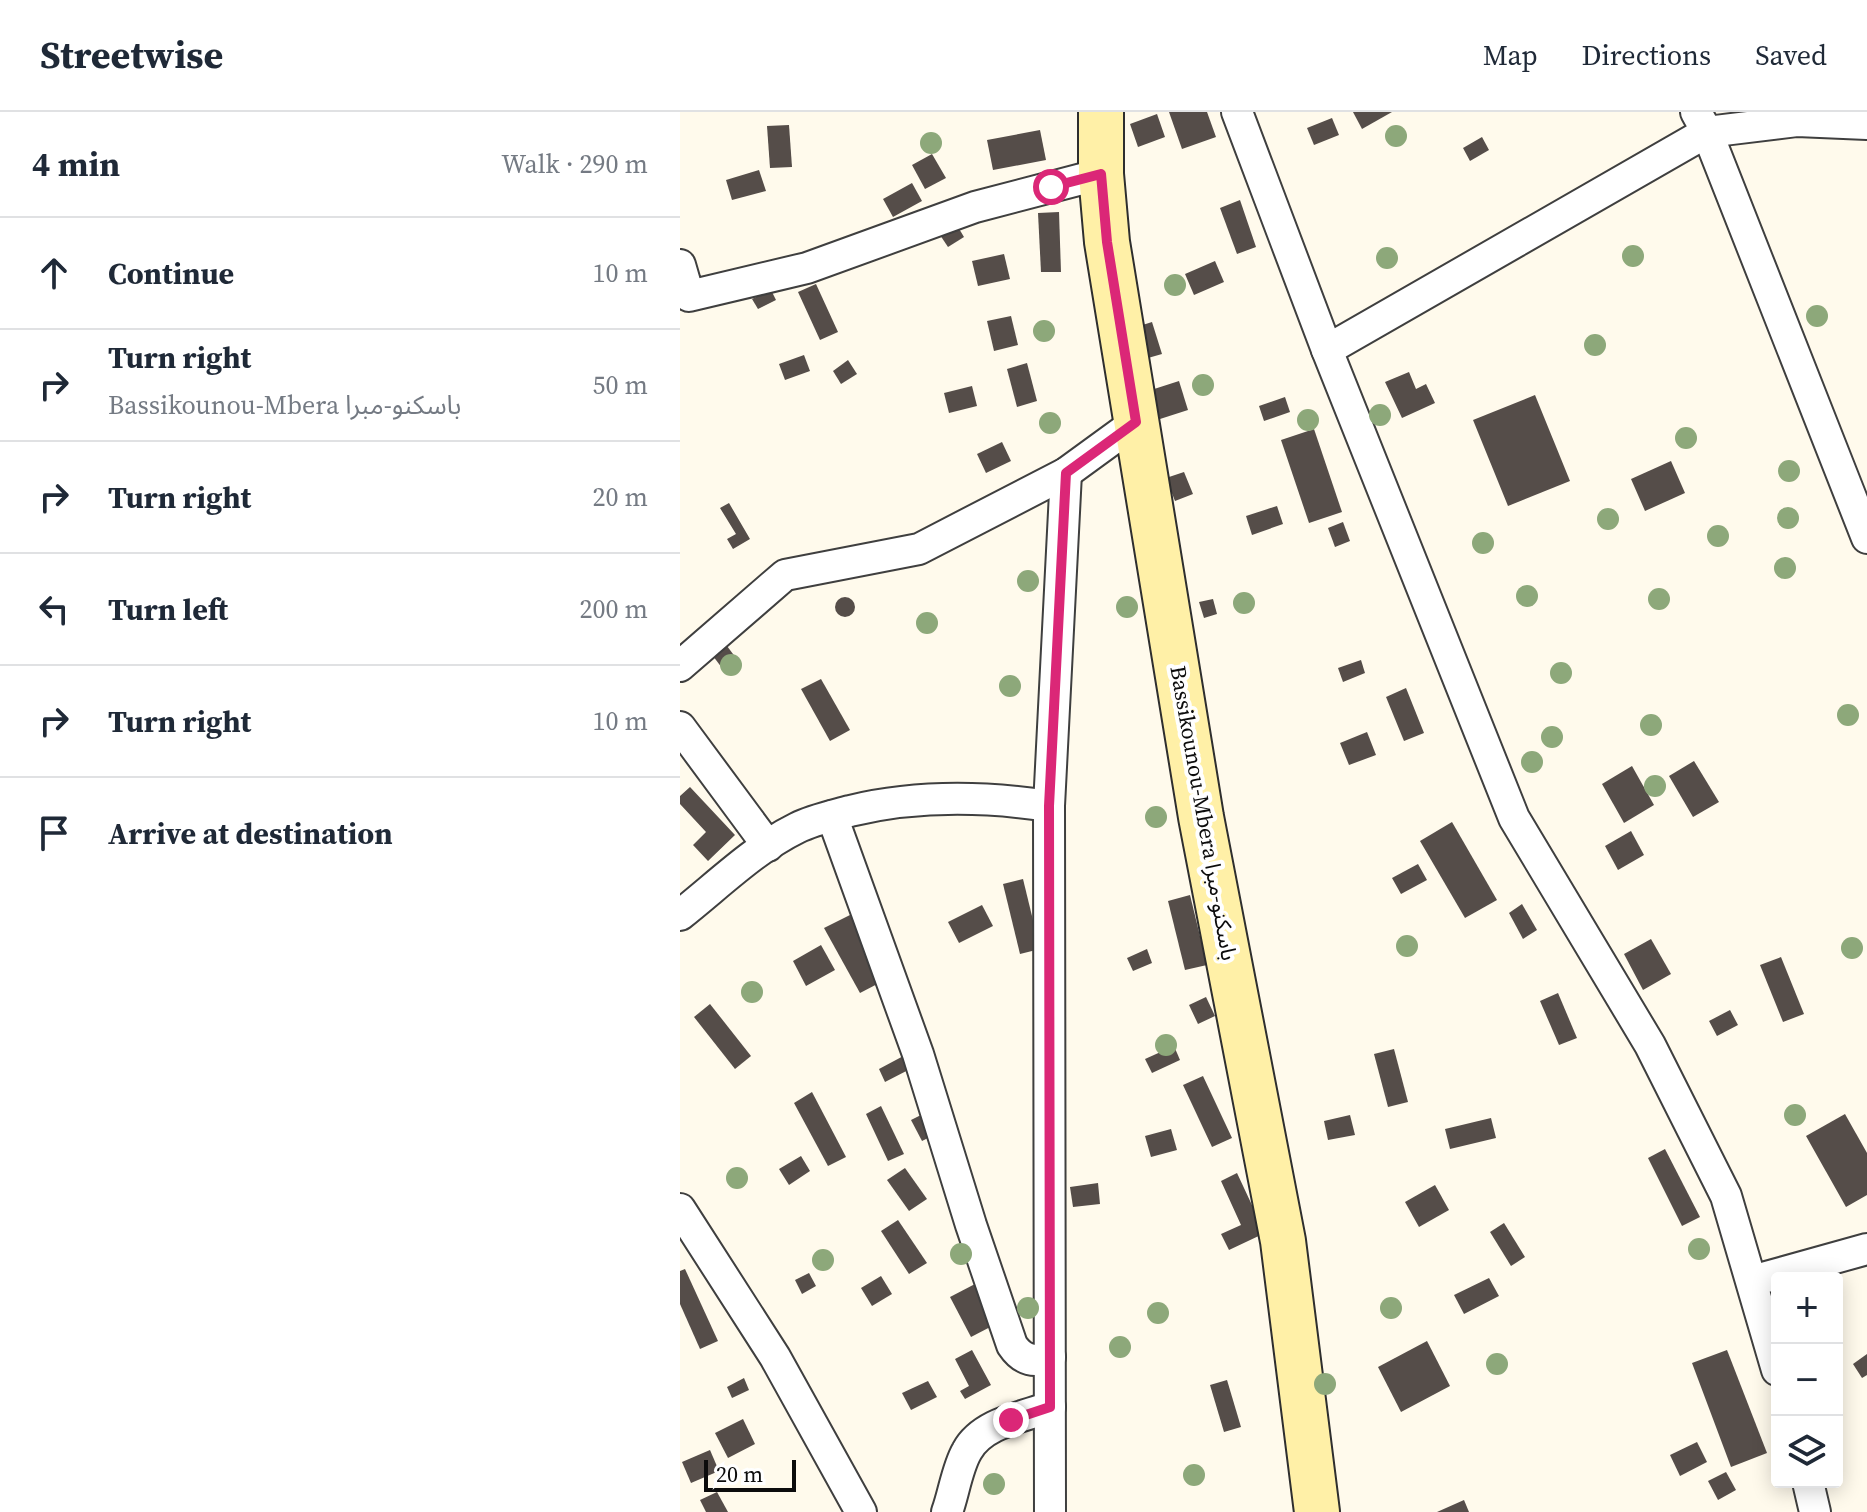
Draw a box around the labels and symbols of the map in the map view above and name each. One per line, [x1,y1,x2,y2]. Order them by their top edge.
route start [1033,169,1069,205]
street label: Bassikounou-Mbera باسكنو-مبرا [1163,663,1245,963]
route end [993,1402,1029,1438]
scale bar [704,1456,796,1492]

